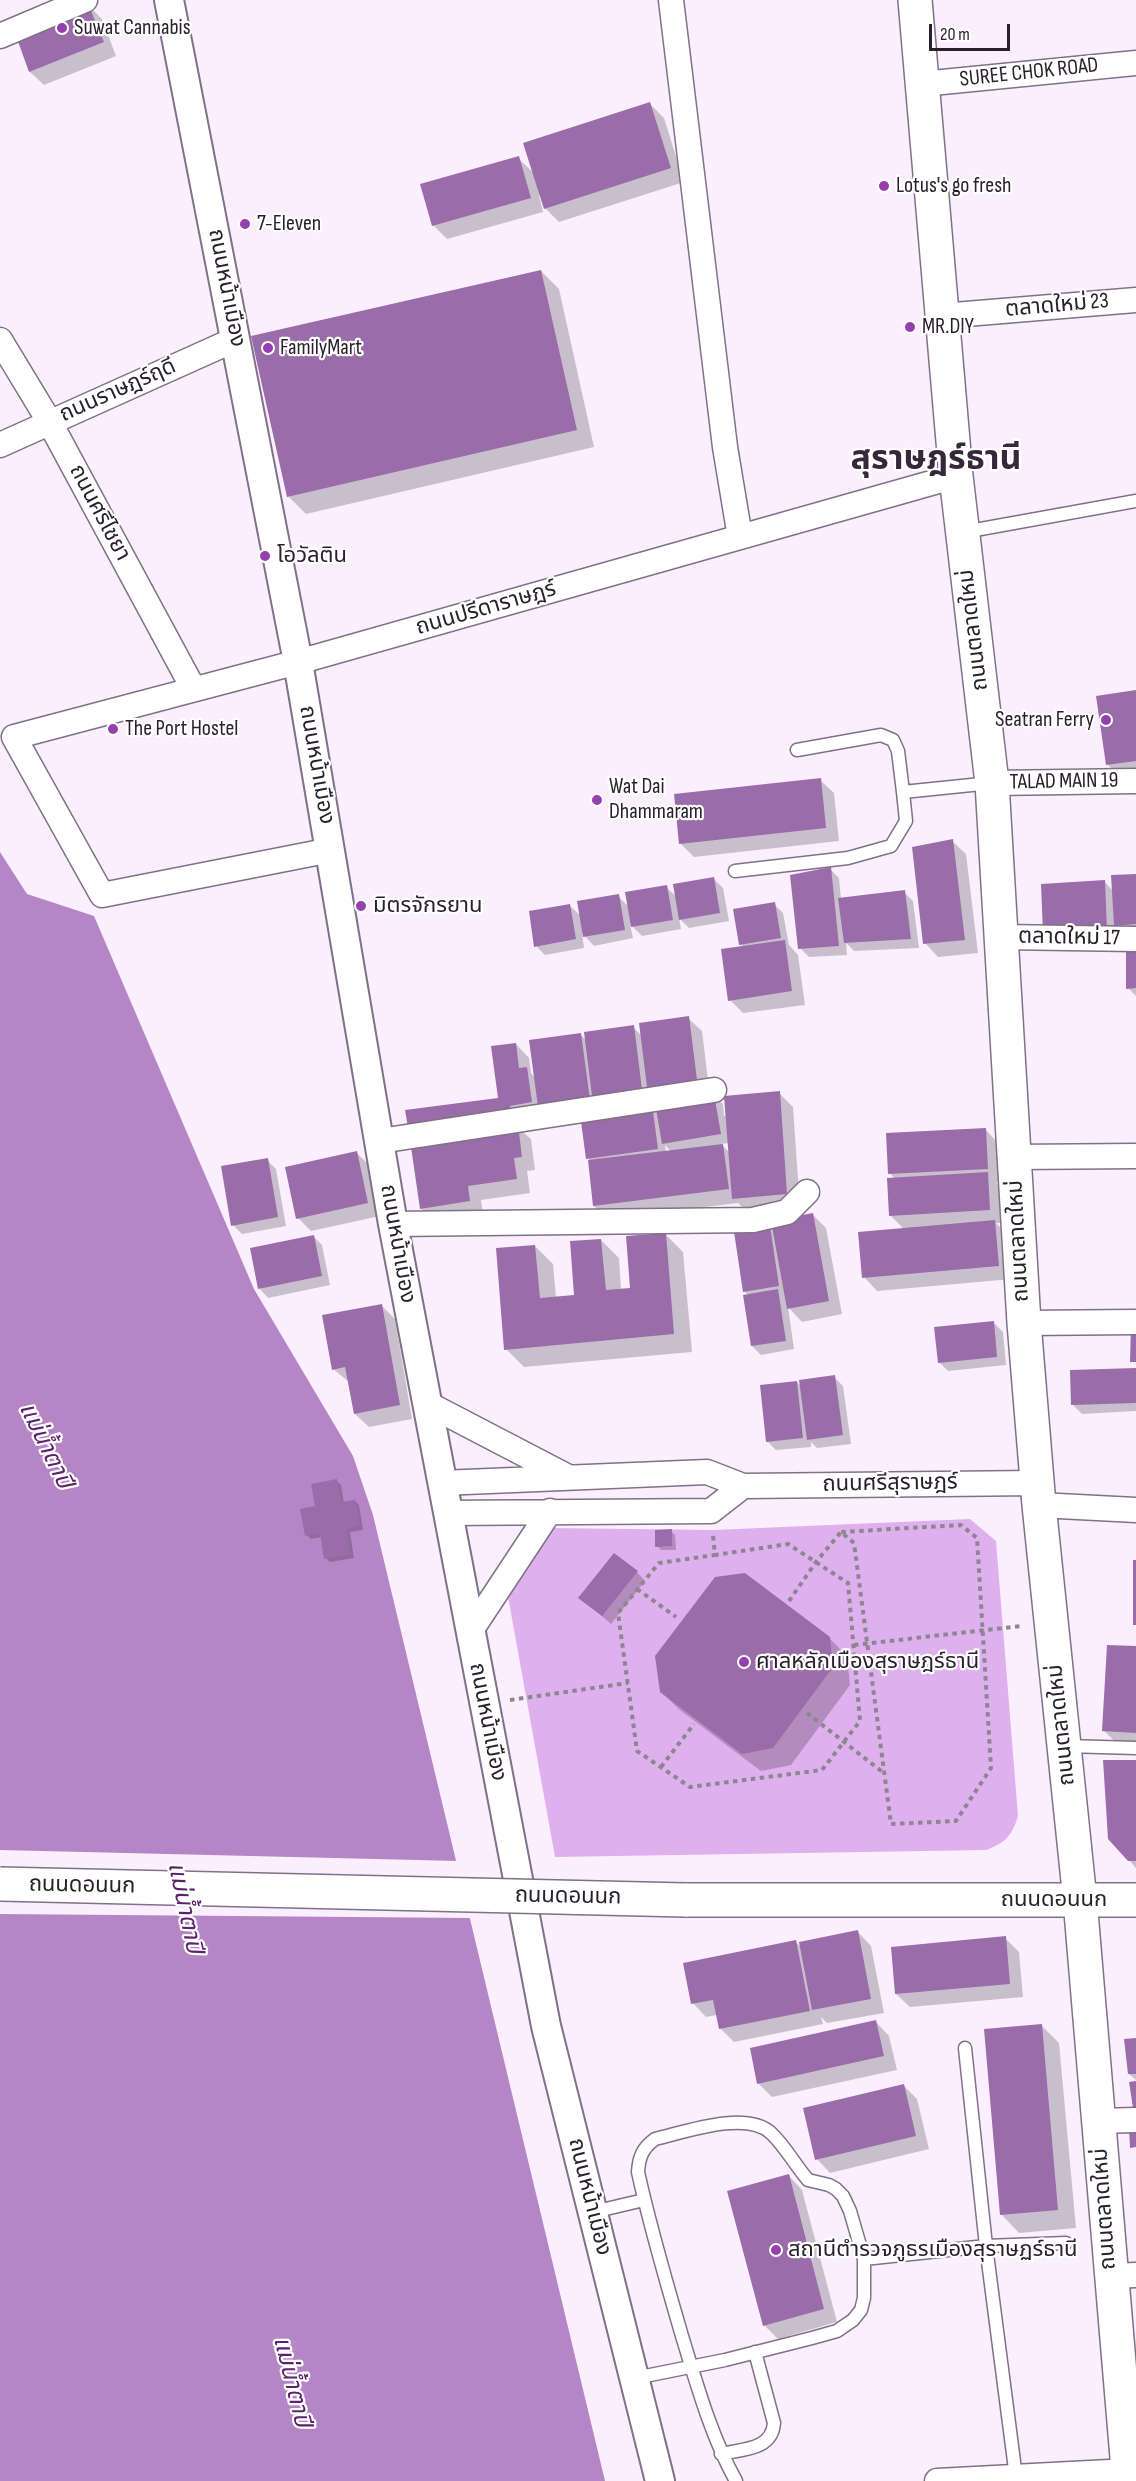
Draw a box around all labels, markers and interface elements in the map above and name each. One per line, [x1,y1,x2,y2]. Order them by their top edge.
scale bar [932,12,1013,50]
place label: Suwat Cannabis [74,15,191,41]
marker: Suwat Cannabis [55,21,69,35]
text: 20 m [940,24,970,45]
street label: SUREE CHOK ROAD [958,53,1100,93]
place label: Lotus's go fresh [896,173,1011,199]
marker: Lotus's go fresh [877,179,891,193]
place label: 7-Eleven [257,211,321,237]
marker: 7-Eleven [238,217,252,231]
street label: ถนนหน้าเมือง [202,227,250,349]
street label: ตลาดใหม่ 23 [1004,288,1110,324]
place label: MR.DIY [922,314,974,340]
marker: MR.DIY [903,320,917,334]
place label: FamilyMart [280,335,362,361]
marker: FamilyMart [261,341,275,355]
street label: ถนนราษฎร์ฤดี [56,354,180,428]
district label: สุราษฎร์ธานี [851,440,1021,480]
street label: ถนนศรีไชยา [63,460,135,566]
place label: โอวัลติน [277,543,347,569]
marker: โอวัลติน [258,549,272,563]
street label: ถนนตลาดใหม่ [953,568,995,692]
street label: ถนนปรีดาราษฎร์ [413,576,559,642]
street label: ถนนหน้าเมือง [293,704,339,826]
place label: Seatran Ferry [995,707,1094,733]
marker: Seatran Ferry [1099,713,1113,727]
place label: The Port Hostel [125,716,238,742]
marker: The Port Hostel [106,722,120,736]
street label: TALAD MAIN 19 [1009,768,1119,796]
place label: Wat Dai Dhammaram [609,774,703,825]
marker: Wat Dai Dhammaram [590,793,604,807]
place label: มิตรจักรยาน [373,893,482,919]
marker: มิตรจักรยาน [354,899,368,913]
street label: ตลาดใหม่ 17 [1018,924,1120,952]
street label: ถนนตลาดใหม่ [1003,1179,1035,1303]
street label: ถนนหน้าเมือง [374,1183,420,1305]
water label: แม่น้ำตาปี [12,1398,78,1494]
street label: ถนนศรีสุราษฎร์ [822,1470,958,1498]
place label: ศาลหลักเมืองสุราษฎร์ธานี [756,1649,979,1675]
marker: ศาลหลักเมืองสุราษฎร์ธานี [737,1655,751,1669]
street label: ถนนหน้าเมือง [463,1661,511,1783]
street label: ถนนตลาดใหม่ [1042,1663,1082,1787]
water label: แม่น้ำตาปี [160,1860,208,1956]
street label: ถนนดอนนก [28,1872,136,1900]
street label: ถนนดอนนก [514,1883,622,1911]
street label: ถนนดอนนก [1001,1887,1107,1913]
street label: ถนนหน้าเมือง [562,2136,616,2258]
street label: ถนนตลาดใหม่ [1088,2147,1122,2271]
place label: สถานีตำรวจภูธรเมืองสุราษฏร์ธานี [788,2237,1078,2263]
marker: สถานีตำรวจภูธรเมืองสุราษฏร์ธานี [769,2243,783,2257]
water label: แม่น้ำตาปี [266,2334,316,2430]

